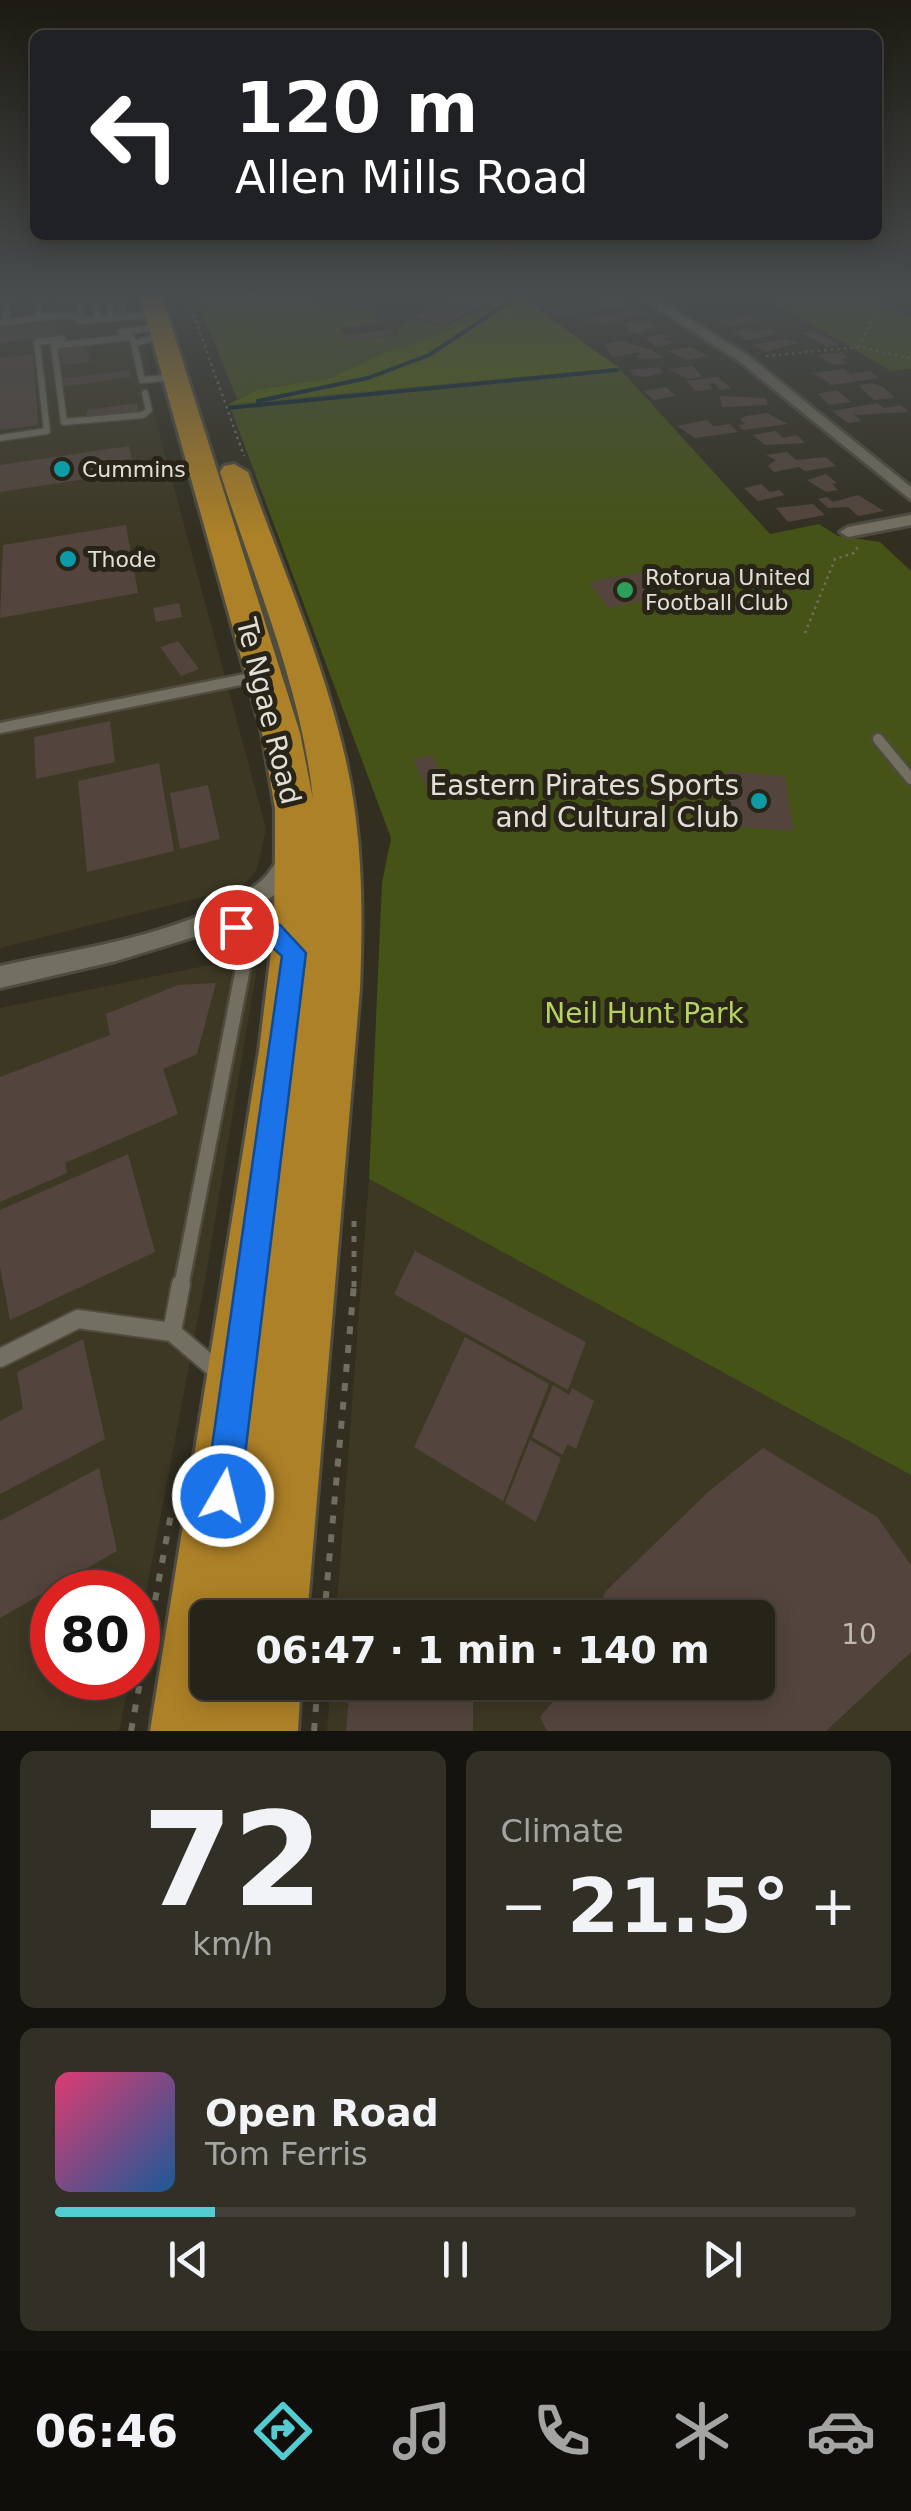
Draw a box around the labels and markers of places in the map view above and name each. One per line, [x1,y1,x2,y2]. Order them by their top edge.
place label: Cummins [82,457,186,482]
marker: Cummins [51,458,73,480]
place label: Thode [87,547,156,572]
marker: Thode [57,548,79,570]
place label: Rotorua United Football Club [645,565,811,615]
marker: Rotorua United Football Club [614,579,636,601]
place label: Eastern Pirates Sports and Cultural Club [430,769,739,834]
marker: Eastern Pirates Sports and Cultural Club [748,790,770,812]
pin [194,885,279,970]

